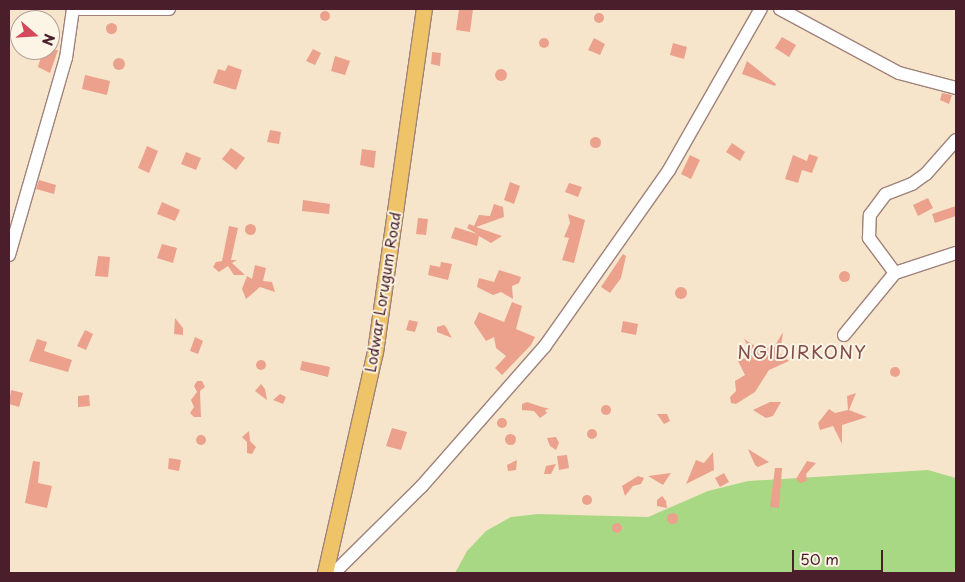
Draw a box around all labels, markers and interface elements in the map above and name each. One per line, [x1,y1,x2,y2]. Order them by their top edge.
north arrow [10,10,60,60]
text: N [37,31,60,48]
street label: Lodwar Lorugum Road [360,211,404,373]
district label: NGIDIRKONY [736,341,868,363]
scale bar [795,540,886,572]
text: 50 m [800,547,839,570]

